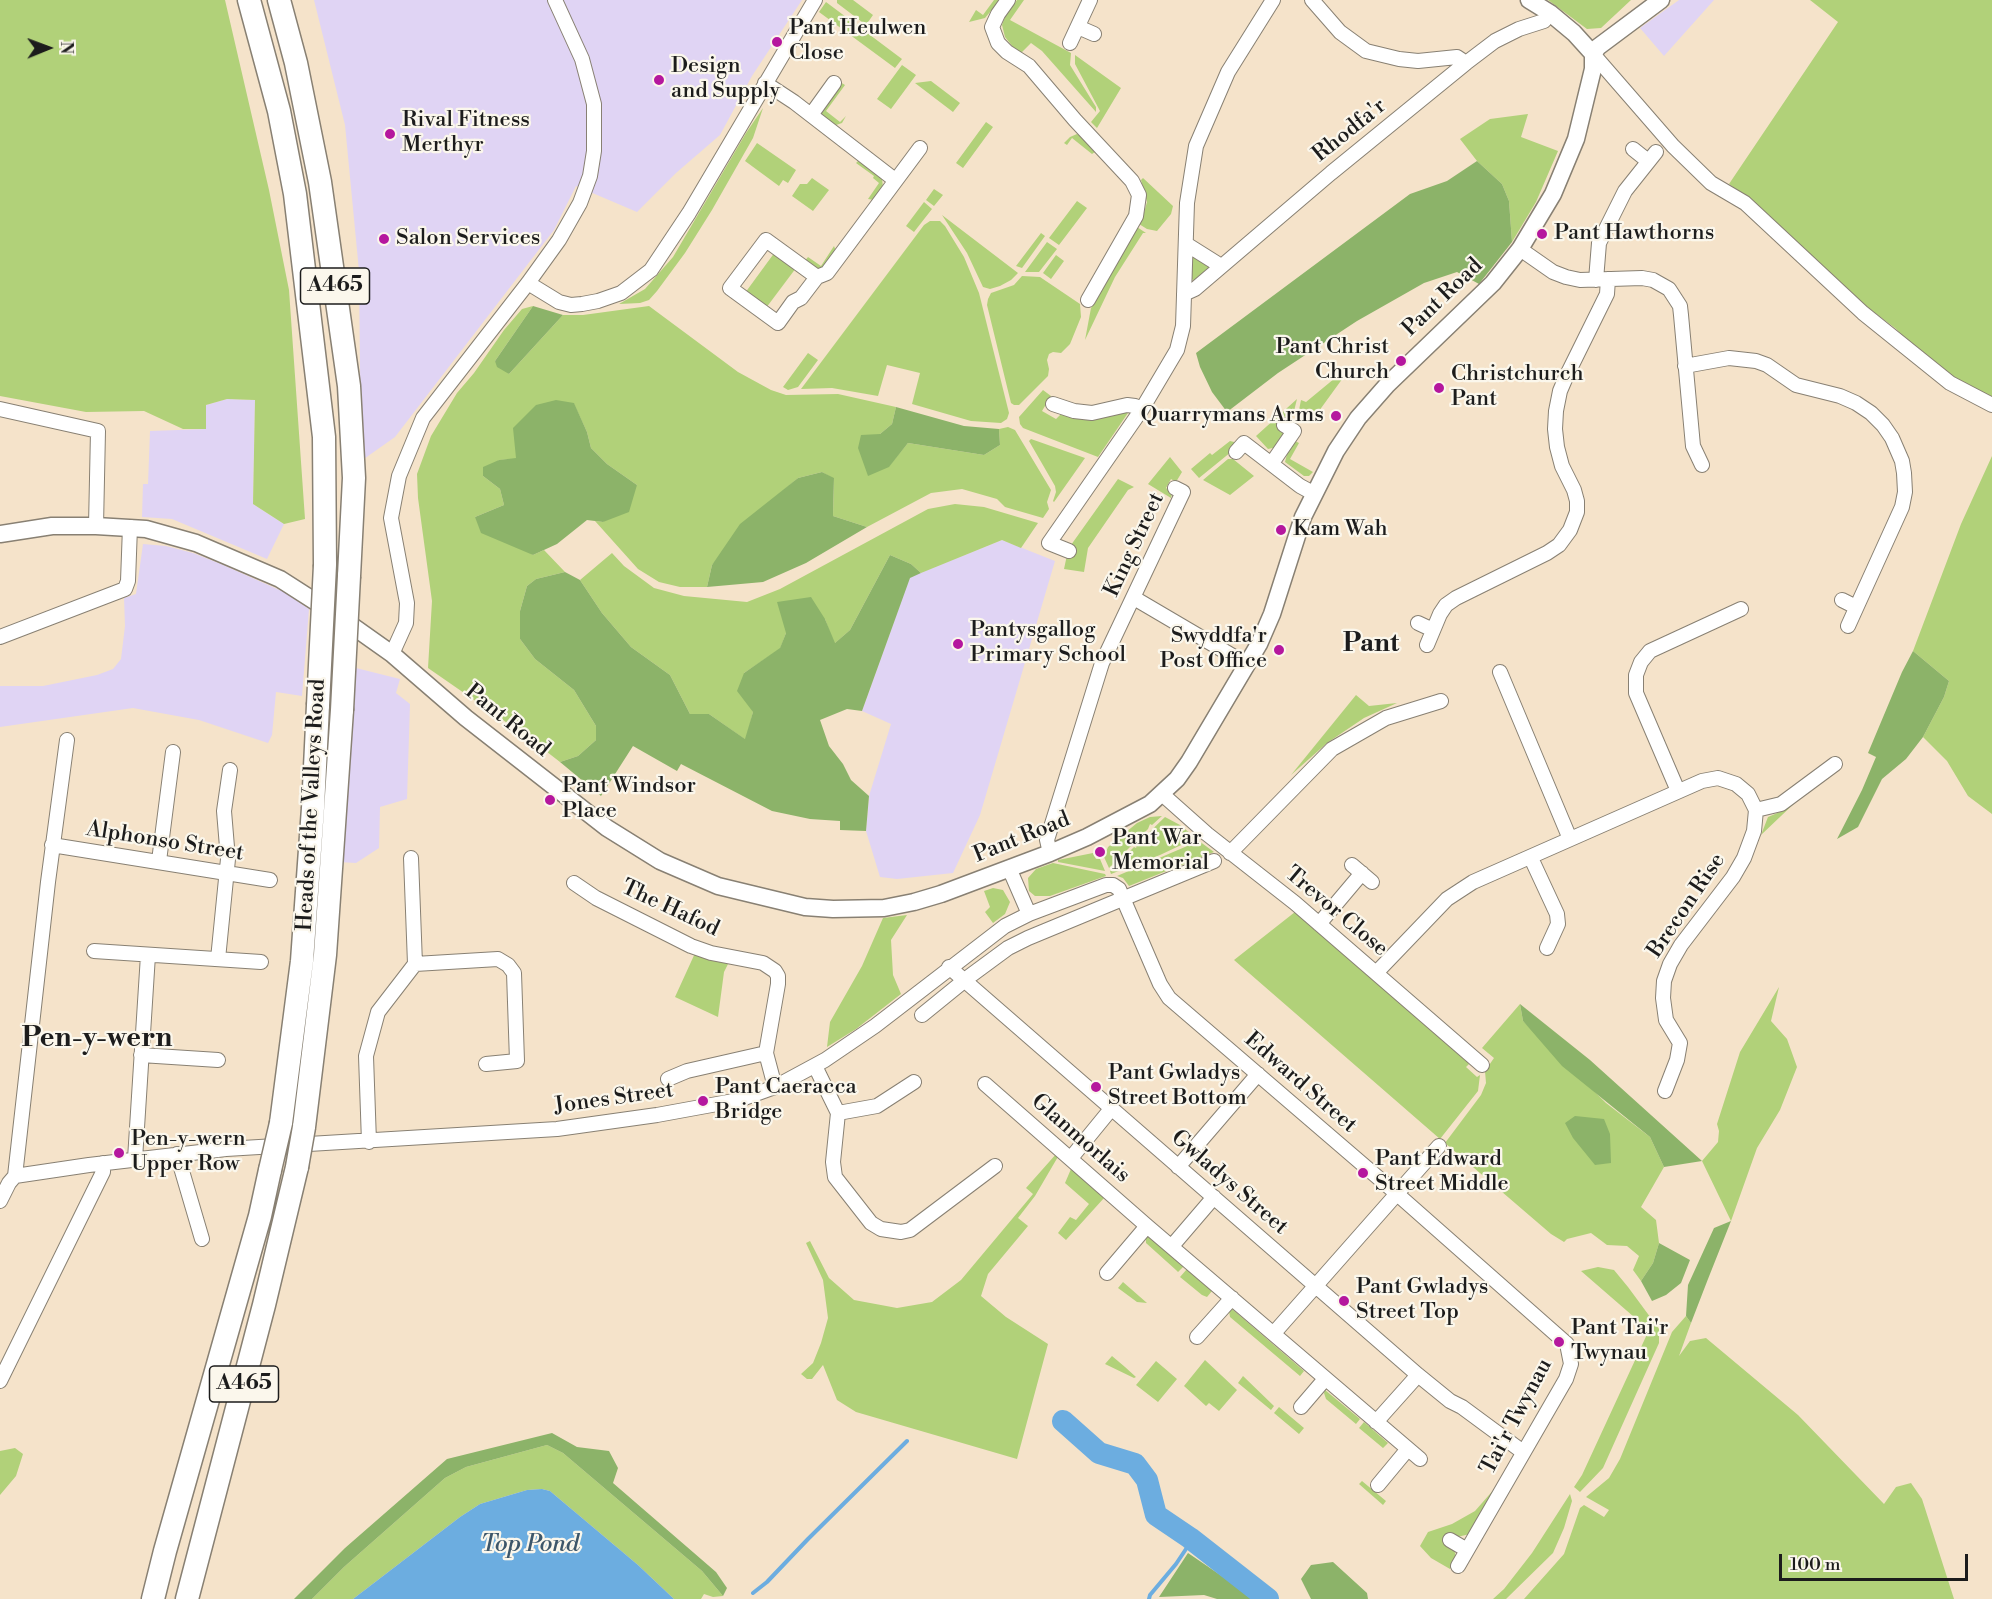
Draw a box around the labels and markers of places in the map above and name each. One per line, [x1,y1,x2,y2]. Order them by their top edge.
place label: Pant Heulwen Close [789,16,926,68]
marker: Pant Heulwen Close [770,35,784,49]
place label: Design and Supply [671,54,780,106]
marker: Design and Supply [652,73,666,87]
place label: Rival Fitness Merthyr [402,108,530,160]
marker: Rival Fitness Merthyr [383,127,397,141]
place label: Pant Hawthorns [1554,221,1714,247]
place label: Salon Services [396,226,540,252]
marker: Pant Hawthorns [1535,227,1549,241]
marker: Salon Services [377,232,391,246]
place label: Pant Christ Church [1276,335,1389,386]
marker: Pant Christ Church [1394,354,1408,368]
place label: Christchurch Pant [1451,362,1584,414]
marker: Christchurch Pant [1432,381,1446,395]
place label: Quarrymans Arms [1141,403,1324,429]
marker: Quarrymans Arms [1329,409,1343,423]
place label: Kam Wah [1293,517,1388,543]
marker: Kam Wah [1274,523,1288,537]
place label: Pantysgallog Primary School [970,618,1126,670]
place label: Swyddfa'r Post Office [1160,624,1267,676]
marker: Pantysgallog Primary School [951,637,965,651]
marker: Swyddfa'r Post Office [1272,643,1286,657]
place label: Pant Windsor Place [562,774,696,825]
marker: Pant Windsor Place [543,793,557,807]
place label: Pant War Memorial [1112,826,1209,878]
marker: Pant War Memorial [1093,845,1107,859]
place label: Pant Gwladys Street Bottom [1108,1061,1247,1112]
place label: Pant Caeracca Bridge [715,1075,857,1126]
marker: Pant Gwladys Street Bottom [1089,1080,1103,1094]
marker: Pant Caeracca Bridge [696,1094,710,1108]
place label: Pen-y-wern Upper Row [131,1127,246,1178]
marker: Pen-y-wern Upper Row [112,1146,126,1160]
place label: Pant Edward Street Middle [1375,1147,1509,1198]
marker: Pant Edward Street Middle [1356,1166,1370,1180]
place label: Pant Gwladys Street Top [1356,1275,1489,1326]
marker: Pant Gwladys Street Top [1337,1294,1351,1308]
place label: Pant Tai'r Twynau [1571,1316,1668,1368]
marker: Pant Tai'r Twynau [1552,1335,1566,1349]

